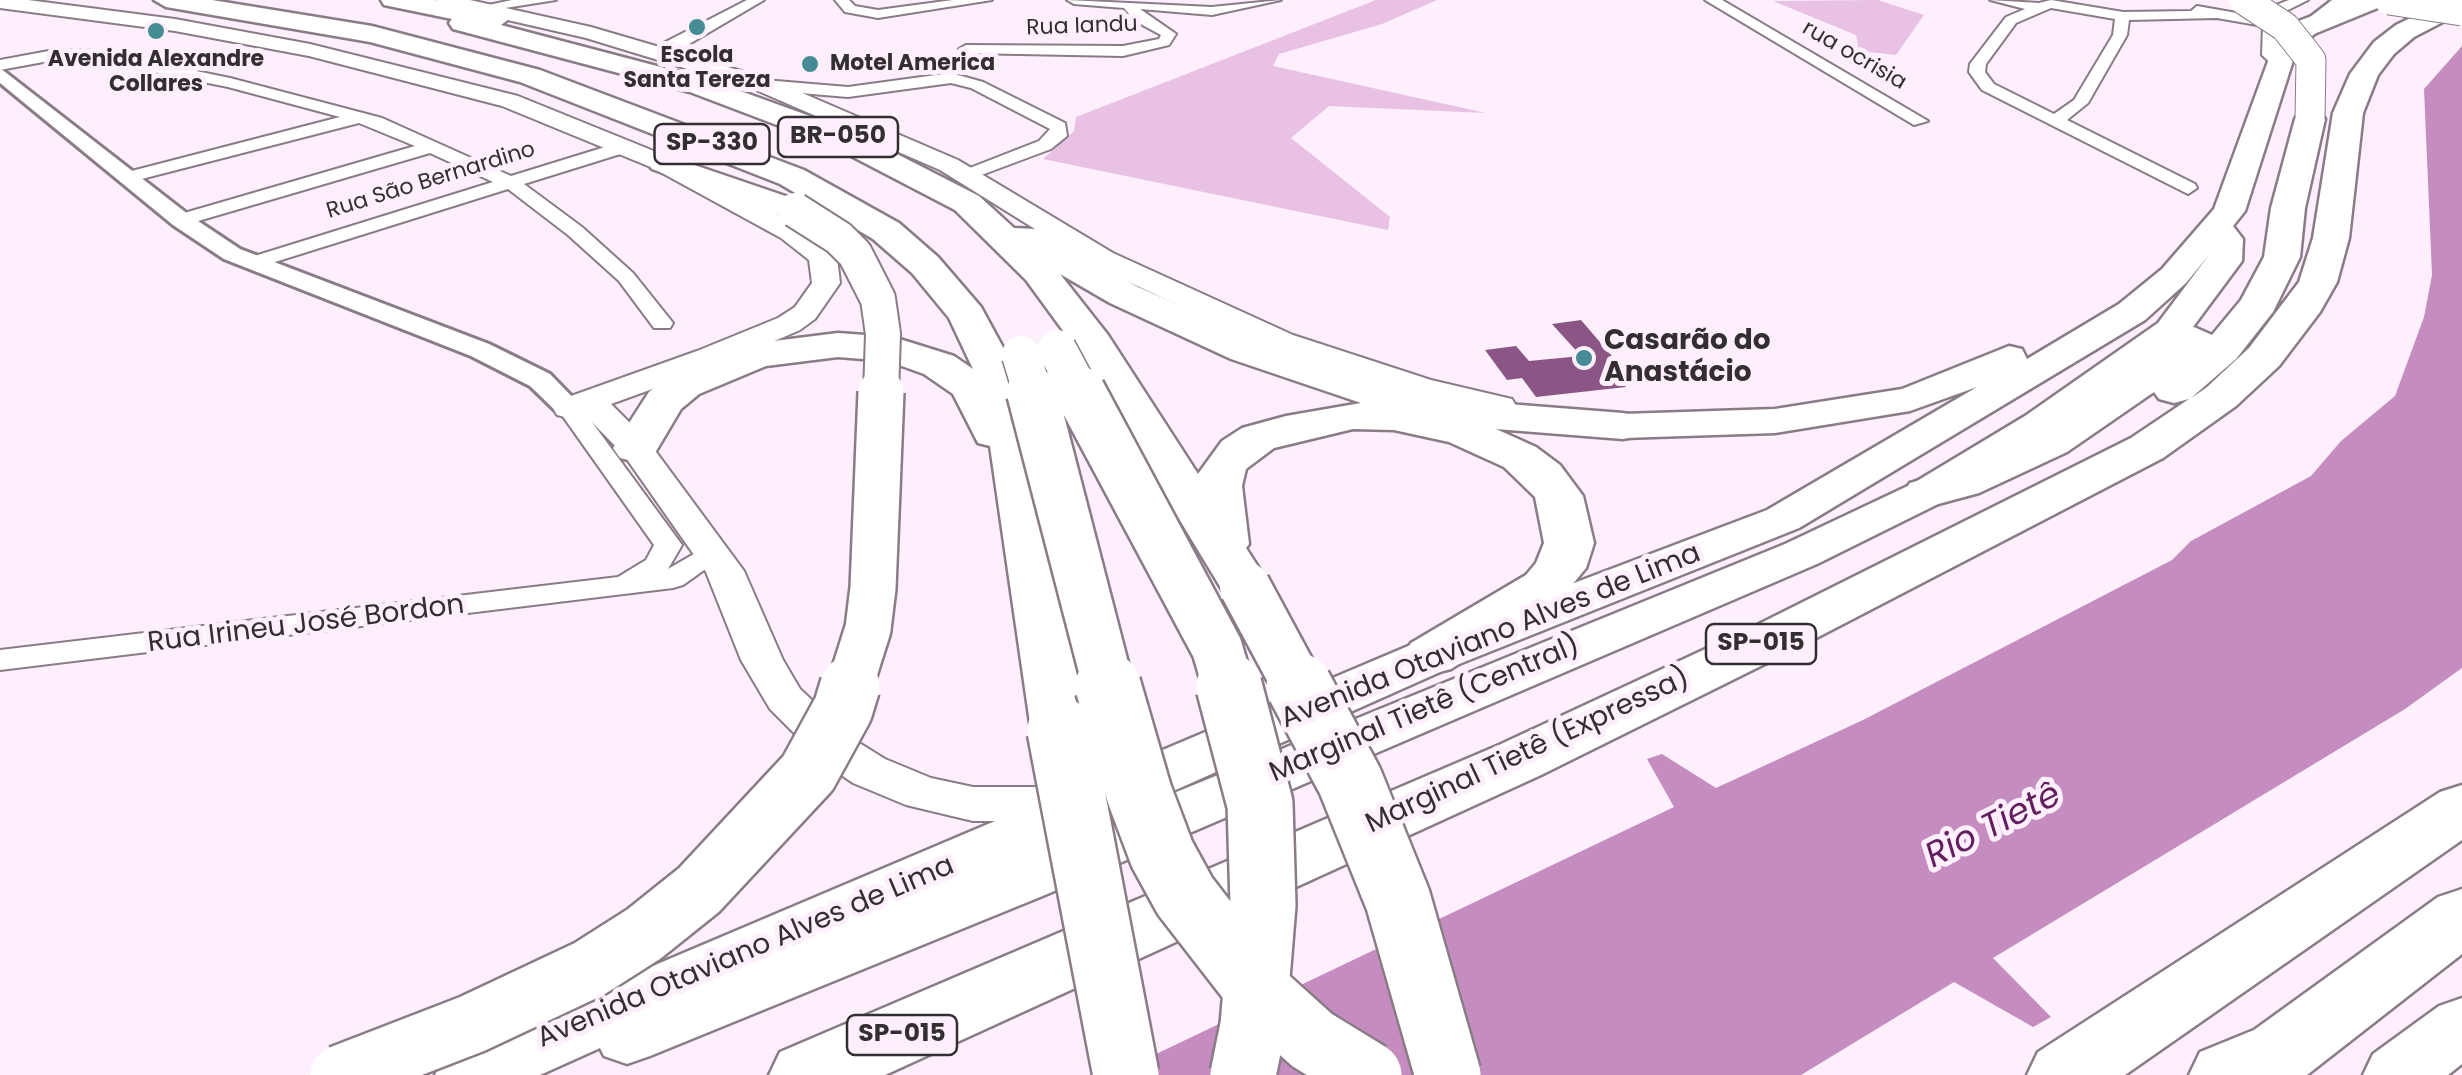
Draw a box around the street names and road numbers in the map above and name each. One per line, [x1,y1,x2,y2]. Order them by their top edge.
street label: Rua Iandu [1026,12,1138,42]
street label: rua ocrisia [1797,16,1911,96]
road number: BR-050 [778,117,898,157]
road number: SP-330 [654,124,770,164]
street label: Rua São Bernardino [323,137,539,225]
street label: Avenida Otaviano Alves de Lima [1276,537,1706,737]
street label: Rua Irineu José Bordon [146,589,466,661]
road number: SP-015 [1706,624,1816,664]
street label: Marginal Tietê (Central) [1265,629,1585,791]
street label: Marginal Tietê (Expressa) [1361,662,1695,842]
street label: Avenida Otaviano Alves de Lima [533,850,959,1056]
road number: SP-015 [847,1015,957,1055]

